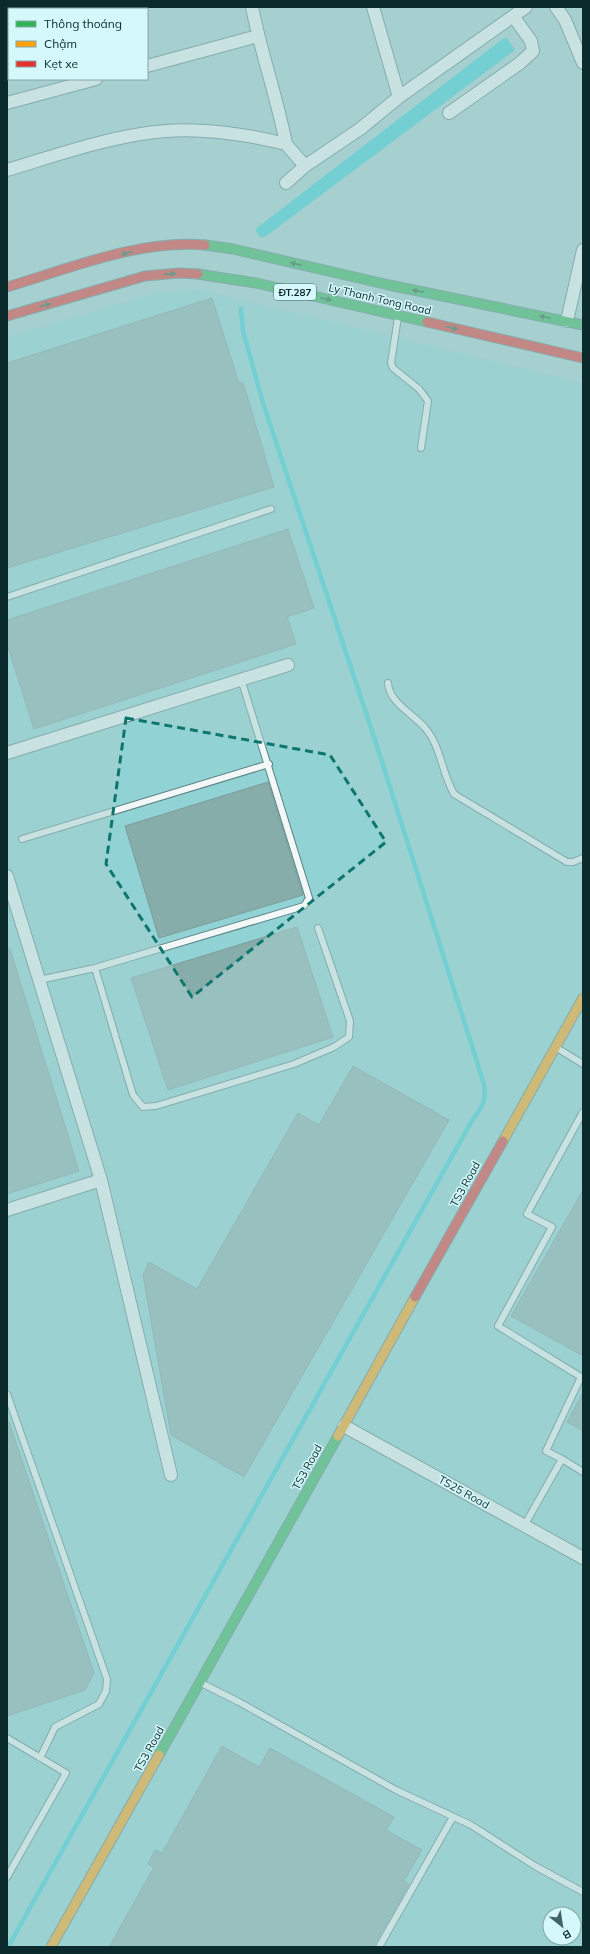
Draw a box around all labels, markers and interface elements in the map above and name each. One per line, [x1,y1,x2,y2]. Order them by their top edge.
legend [8,8,148,80]
text: Thông thoáng [44,16,122,31]
text: Chậm [44,36,77,51]
text: Kẹt xe [44,56,78,71]
one-way arrow [121,250,134,256]
one-way arrow [290,260,303,266]
one-way arrow [164,270,176,277]
street label: Ly Thanh Tong Road [327,280,433,318]
road number: ĐT.287 [274,284,316,300]
one-way arrow [411,288,424,294]
one-way arrow [320,296,332,302]
one-way arrow [39,302,51,308]
one-way arrow [539,314,551,320]
one-way arrow [447,325,459,331]
street label: TS3 Road [447,1159,483,1209]
street label: TS3 Road [289,1442,325,1492]
street label: TS25 Road [436,1472,492,1512]
street label: TS3 Road [131,1724,167,1774]
north arrow [542,1906,582,1946]
text: B [560,1927,574,1943]

